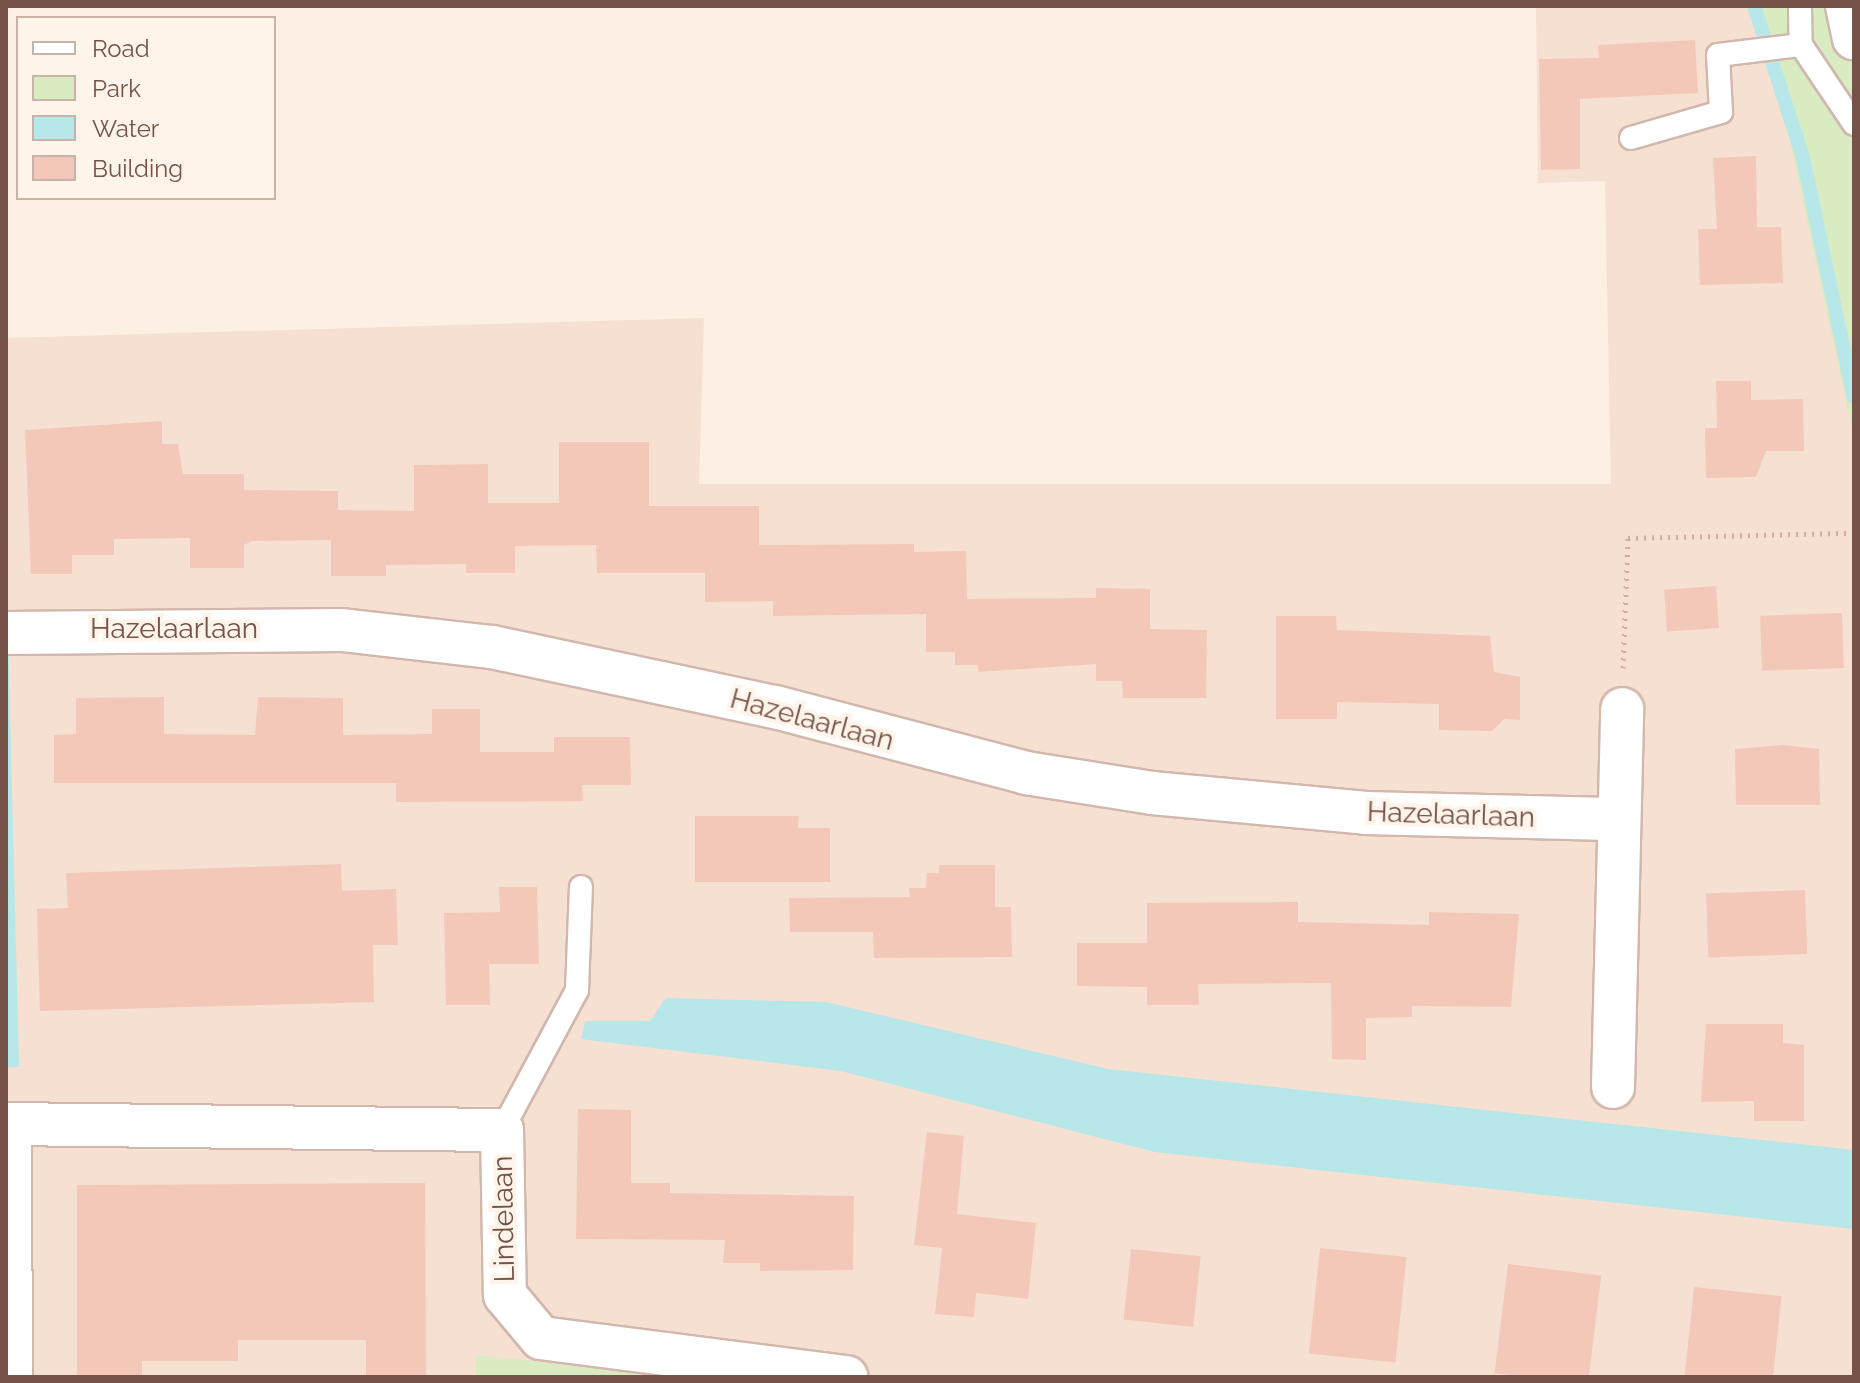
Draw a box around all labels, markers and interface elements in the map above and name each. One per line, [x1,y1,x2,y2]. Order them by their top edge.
legend [16,16,276,200]
text: Road [92,34,150,63]
text: Park [92,74,141,103]
text: Water [92,114,159,143]
text: Building [92,154,183,183]
street label: Hazelaarlaan [90,612,258,646]
street label: Hazelaarlaan [726,682,898,758]
street label: Hazelaarlaan [1366,795,1536,835]
street label: Lindelaan [486,1155,522,1283]

